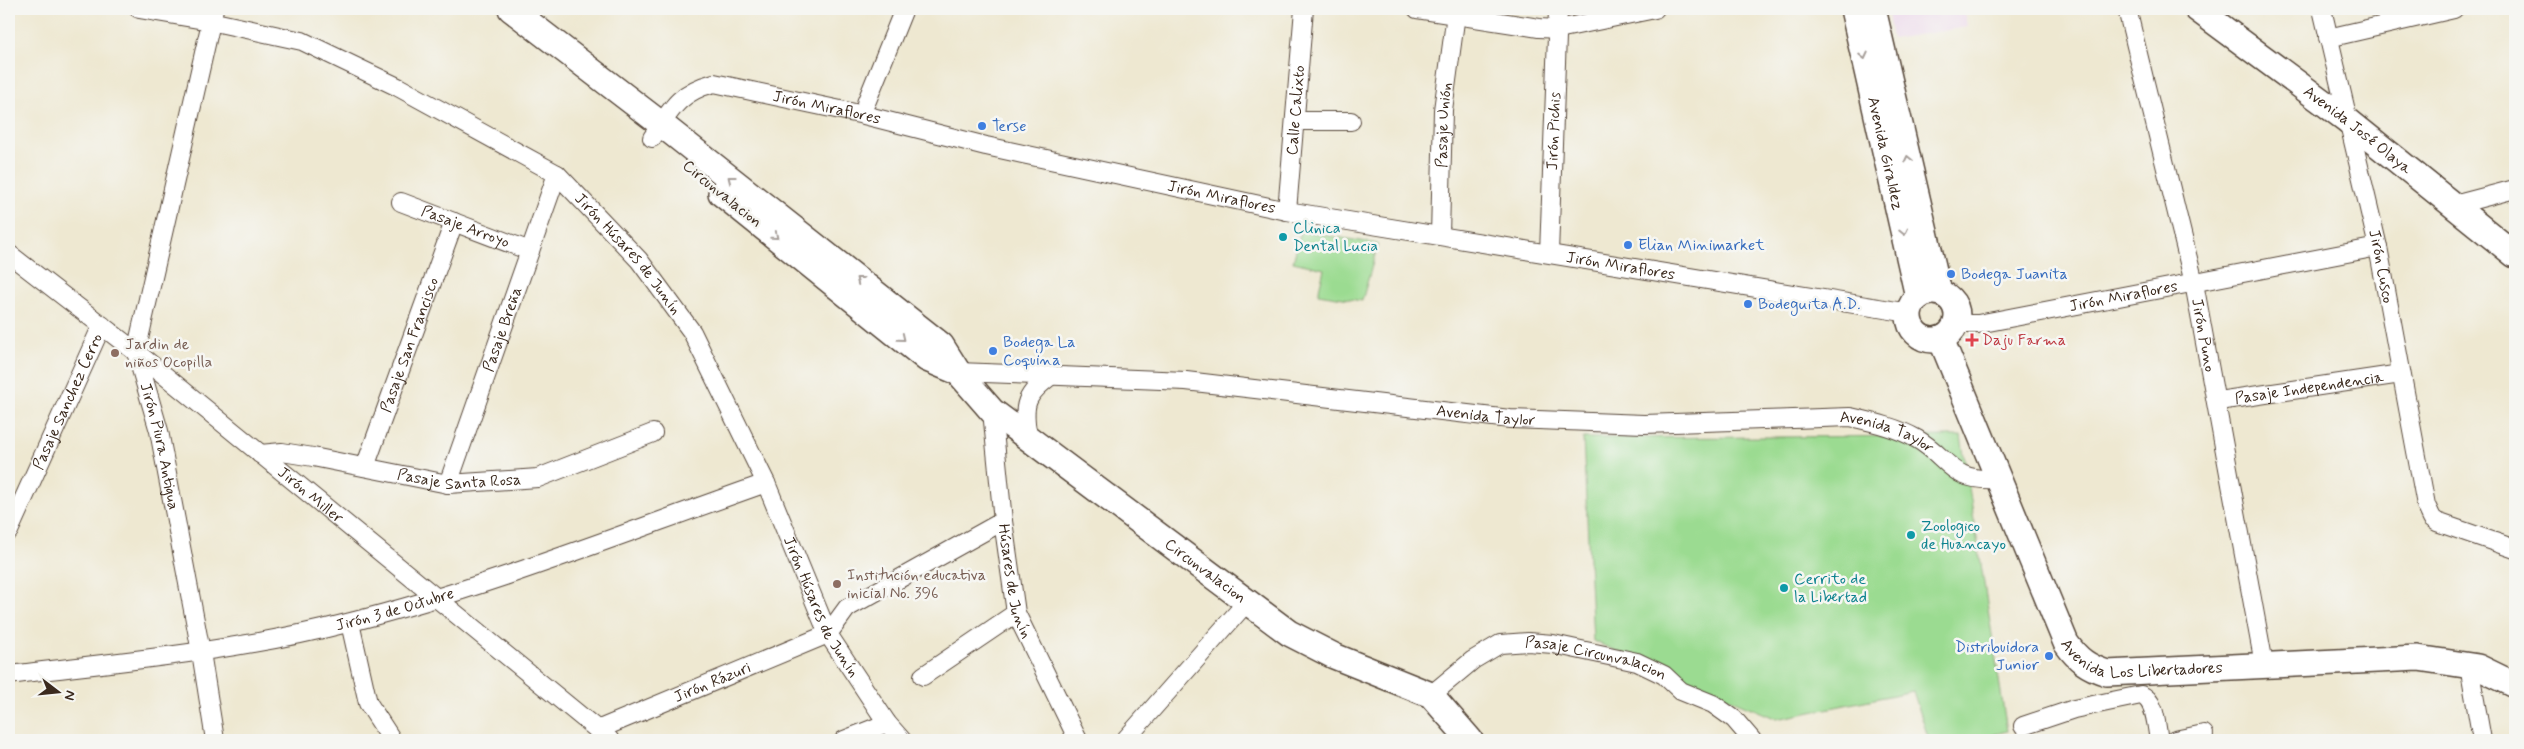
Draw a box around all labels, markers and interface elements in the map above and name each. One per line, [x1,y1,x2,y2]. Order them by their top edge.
one-way arrow [1858,52,1869,61]
street label: Calle Calixto [1281,64,1310,156]
street label: Pasaje Unión [1431,81,1457,168]
street label: Avenida José Olaya [2299,81,2417,179]
street label: Jirón Miraflores [771,85,883,129]
street label: Jirón Pichis [1542,92,1565,171]
street label: Avenida Giraldez [1863,95,1909,212]
place label: Terse [992,116,1026,137]
marker: Terse [976,120,988,132]
street label: Circunvalacion [678,155,766,233]
one-way arrow [1903,155,1914,164]
street label: Jirón Miraflores [1166,175,1278,219]
one-way arrow [728,177,737,185]
street label: Jirón Húsares de Junín [570,188,686,319]
street label: Pasaje Arroyo [418,200,513,253]
place label: Clinica Dental Lucia [1293,218,1378,257]
one-way arrow [1898,227,1909,236]
street label: Jirón Cusco [2364,227,2399,305]
one-way arrow [769,231,778,239]
marker: Clinica Dental Lucia [1277,231,1289,243]
place label: Elian Minimarket [1638,235,1765,256]
marker: Elian Minimarket [1622,239,1634,251]
street label: Jirón Miraflores [1565,246,1677,285]
place label: Bodega Juanita [1961,264,2068,286]
marker: Bodega Juanita [1945,268,1957,280]
street label: Pasaje San Francisco [375,274,444,415]
street label: Jirón Miraflores [2067,275,2179,317]
one-way arrow [856,278,865,286]
street label: Pasaje Breña [478,284,527,375]
place label: Bodeguita A.D. [1758,294,1861,316]
street label: Jirón Puno [2187,297,2221,374]
marker: Bodeguita A.D. [1742,298,1754,310]
street label: Pasaje Sanchez Cerro [28,330,107,473]
place label: Daju Farma [1982,330,2066,351]
place label: Bodega La Coquina [1003,332,1075,371]
one-way arrow [896,333,905,342]
place label: Jardin de niños Ocopilla [125,334,213,373]
marker: Daju Farma [1966,334,1978,346]
marker: Bodega La Coquina [987,345,999,357]
marker: Jardin de niños Ocopilla [109,347,121,359]
street label: Pasaje Independencia [2233,366,2385,409]
street label: Jirón Piura Antigua [135,380,184,512]
street label: Avenida Taylor [1435,400,1536,430]
street label: Avenida Taylor [1839,407,1939,458]
street label: Jirón Miller [273,462,348,528]
street label: Pasaje Santa Rosa [395,464,522,495]
place label: Zoologico de Huancayo [1921,516,2006,555]
street label: Húsares de Junín [993,522,1037,642]
marker: Zoologico de Huancayo [1905,529,1917,541]
street label: Jirón Húsares de Junín [778,533,864,681]
street label: Circunvalacion [1161,533,1251,608]
place label: Institución educativa inicial No. 396 [847,565,986,604]
place label: Cerrito de la Libertad [1794,569,1867,608]
marker: Institución educativa inicial No. 396 [831,578,843,590]
marker: Cerrito de la Libertad [1778,582,1790,594]
street label: Jirón 3 de Octubre [334,583,457,636]
street label: Pasaje Circunvalacion [1524,631,1670,685]
street label: Avenida Los Libertadores [2056,634,2223,684]
place label: Distribuidora Junior [1955,637,2040,676]
marker: Distribuidora Junior [2043,650,2055,662]
street label: Jirón Rázuri [671,657,754,707]
north arrow [32,666,82,716]
text: N [60,688,79,702]

